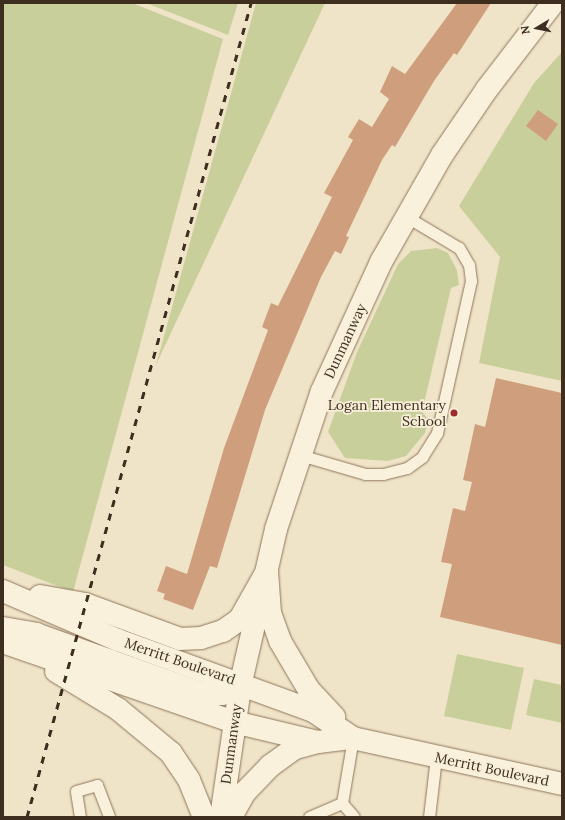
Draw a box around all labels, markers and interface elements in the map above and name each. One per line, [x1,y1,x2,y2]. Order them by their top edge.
north arrow [517,8,557,48]
text: N [518,25,533,36]
street label: Dunmanway [320,301,370,381]
place label: Logan Elementary School [328,397,446,430]
marker: Logan Elementary School [449,408,459,418]
street label: Merritt Boulevard [122,634,238,688]
street label: Dunmanway [217,703,245,785]
street label: Merritt Boulevard [433,749,551,789]

